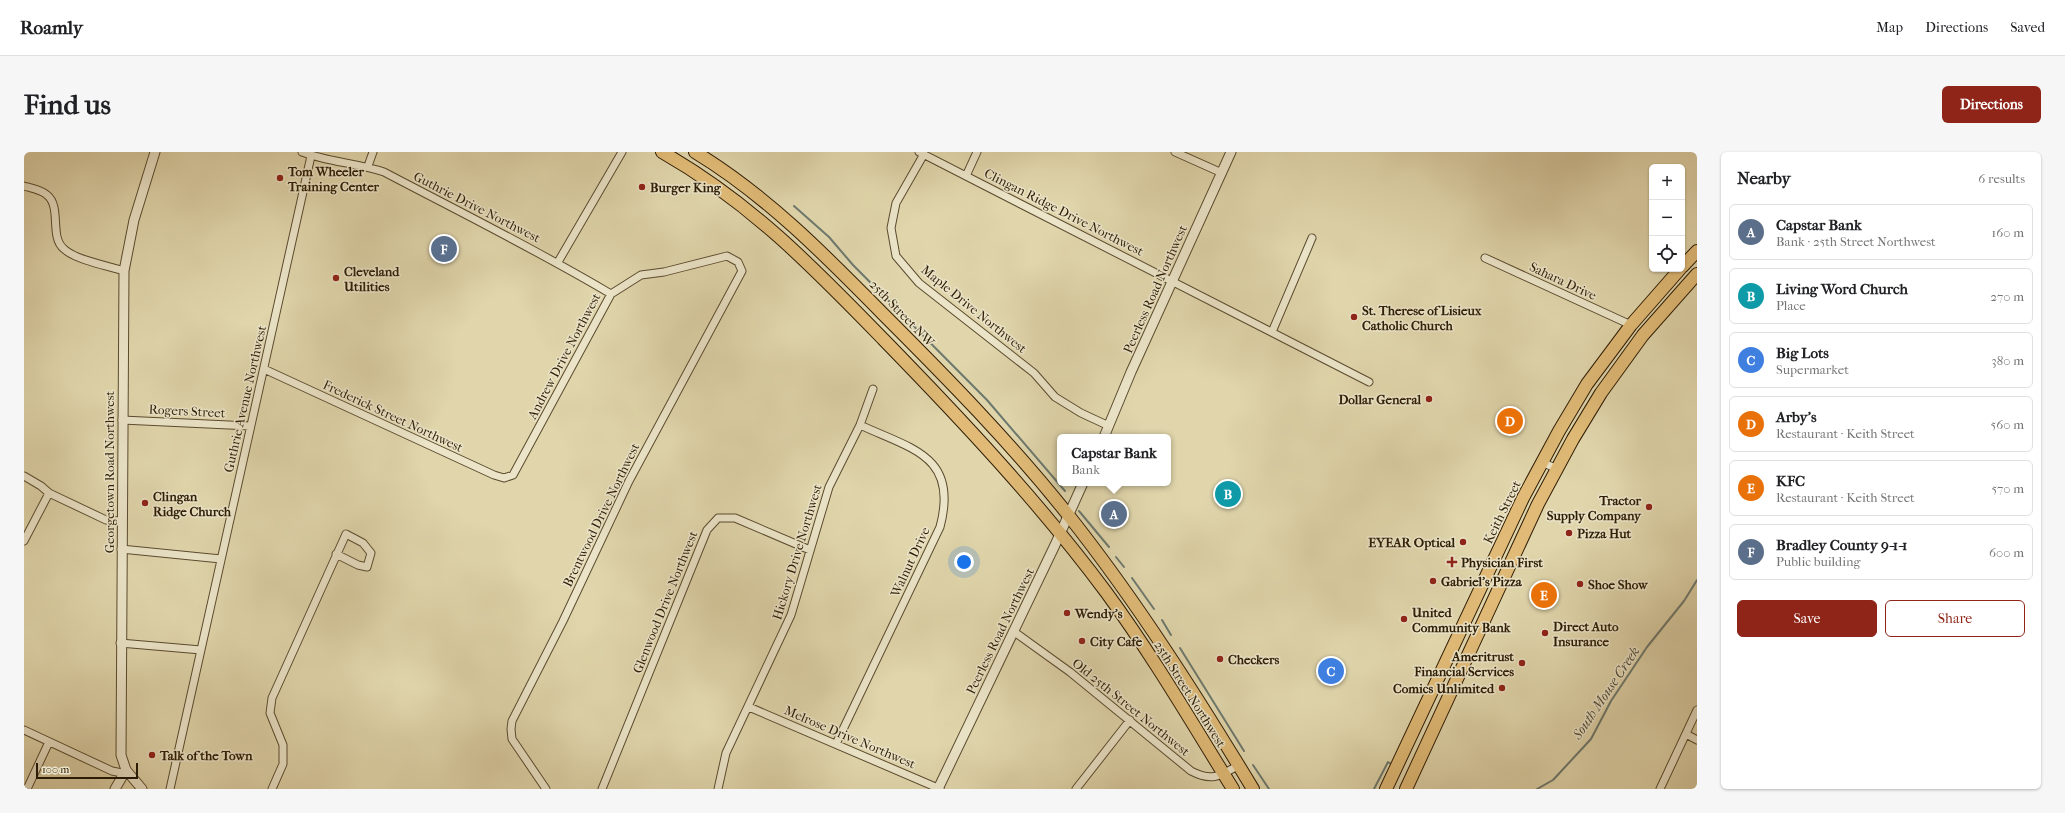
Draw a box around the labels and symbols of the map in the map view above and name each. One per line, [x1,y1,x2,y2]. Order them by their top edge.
place label: Tom Wheeler Training Center [287,164,380,195]
street label: Clingan Ridge Drive Northwest [982,165,1146,259]
street label: Guthrie Drive Northwest [411,168,543,246]
marker: Tom Wheeler Training Center [275,173,285,183]
place label: Burger King [650,180,722,196]
marker: Burger King [637,182,647,192]
street label: Peerless Road Northwest [1120,222,1190,355]
pin: F [431,234,457,264]
street label: Sahara Drive [1527,259,1599,303]
street label: Maple Drive Northwest [918,262,1030,356]
place label: Cleveland Utilities [343,264,400,294]
marker: Cleveland Utilities [331,273,341,283]
street label: 25th Street NW [866,277,938,350]
street label: Andrew Drive Northwest [524,290,604,422]
place label: St. Therese of Lisieux Catholic Church [1362,303,1482,333]
marker: St. Therese of Lisieux Catholic Church [1349,312,1359,322]
street label: Guthrie Avenue Northwest [221,324,269,474]
street label: Frederick Street Northwest [321,377,466,455]
street label: Georgetown Road Northwest [102,390,117,553]
place label: Dollar General [1338,392,1421,407]
marker: Dollar General [1424,394,1434,404]
street label: Rogers Street [148,402,226,421]
pin: D [1497,406,1523,436]
street label: Brentwood Drive Northwest [560,440,643,589]
street label: Keith Street [1480,478,1524,546]
pin: B [1215,479,1241,509]
street label: Hickory Drive Northwest [769,482,825,622]
place label: Clingan Ridge Church [153,489,232,520]
place label: Tractor Supply Company [1547,493,1642,524]
marker: Clingan Ridge Church [140,498,150,508]
pin: A [1101,499,1127,529]
marker: Tractor Supply Company [1644,502,1654,512]
street label: Walnut Drive [887,524,933,600]
place label: Pizza Hut [1577,526,1631,541]
street label: Glenwood Drive Northwest [630,528,701,675]
marker: Pizza Hut [1564,528,1574,538]
place label: EYEAR Optical [1368,535,1455,551]
marker: EYEAR Optical [1458,537,1468,547]
your location [954,552,974,572]
place label: Physician First [1461,555,1543,571]
marker: Physician First [1446,556,1458,568]
street label: Peerless Road Northwest [963,565,1037,697]
place label: Gabriel's Pizza [1441,574,1523,589]
marker: Gabriel's Pizza [1428,576,1438,586]
place label: Shoe Show [1588,577,1649,592]
marker: Shoe Show [1575,579,1585,589]
pin: E [1531,580,1557,610]
place label: United Community Bank [1411,605,1512,636]
place label: Wendy's [1074,606,1123,622]
marker: Wendy's [1062,608,1072,618]
marker: United Community Bank [1399,614,1409,624]
place label: Direct Auto Insurance [1553,619,1619,649]
marker: Direct Auto Insurance [1540,628,1550,638]
place label: City Cafe [1090,634,1143,650]
marker: City Cafe [1077,636,1087,646]
street label: 25th Street Northwest [1151,638,1229,750]
water label: South Mouse Creek [1568,643,1643,743]
place label: Ameritrust Financial Services [1413,649,1514,679]
place label: Checkers [1228,652,1280,667]
marker: Checkers [1215,654,1225,664]
street label: Old 25th Street Northwest [1069,655,1193,759]
pin: C [1318,656,1344,686]
marker: Ameritrust Financial Services [1517,658,1527,668]
place label: Comics Unlimited [1393,681,1495,696]
marker: Comics Unlimited [1497,683,1507,693]
street label: Melrose Drive Northwest [782,703,918,772]
place label: Talk of the Town [159,748,253,763]
marker: Talk of the Town [147,750,157,760]
scale bar [36,761,138,780]

